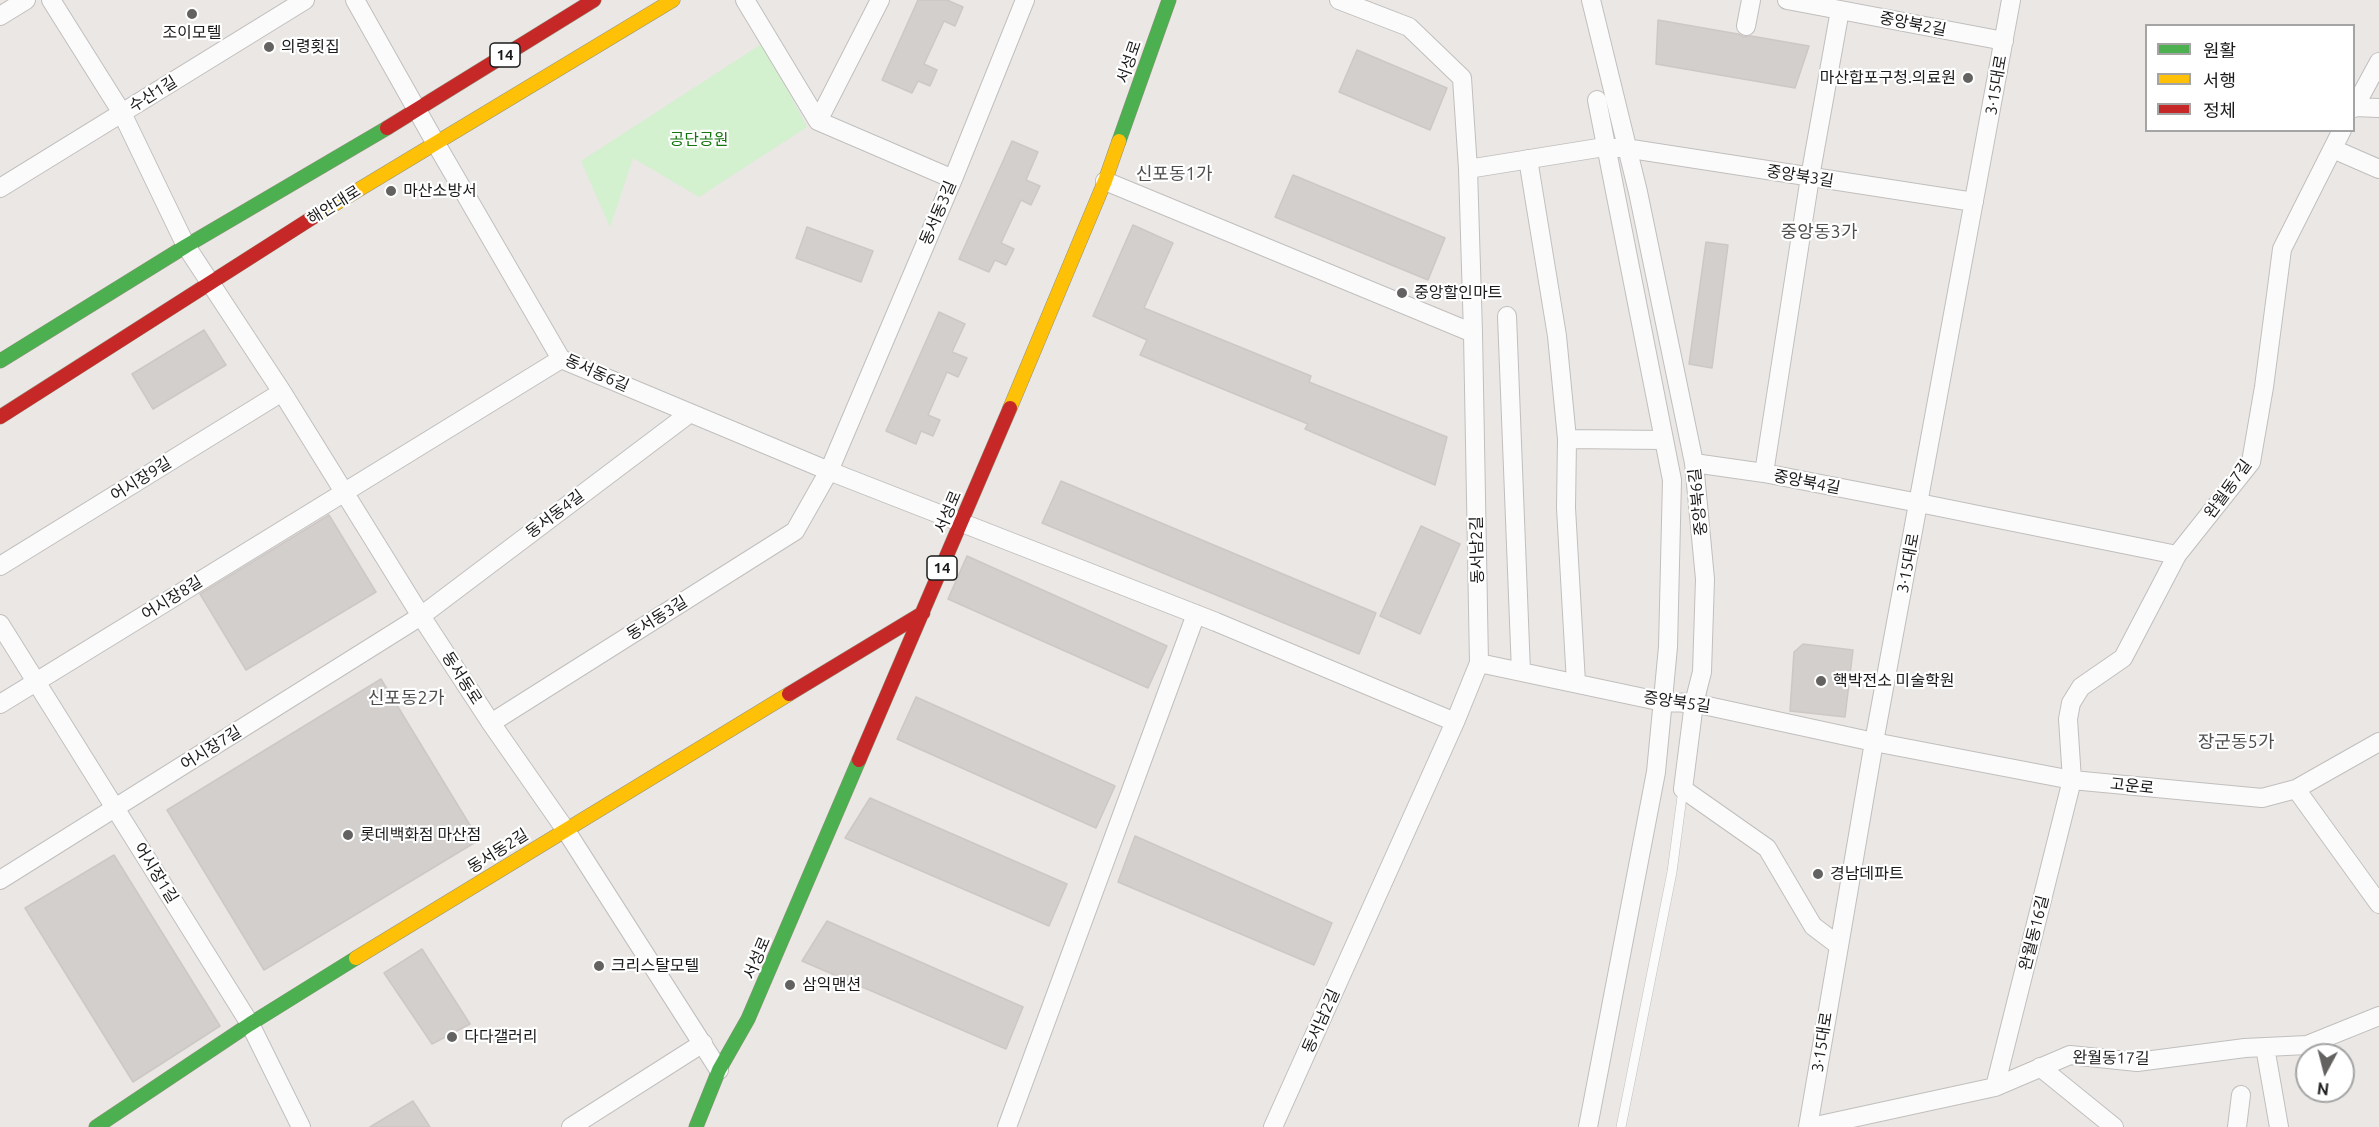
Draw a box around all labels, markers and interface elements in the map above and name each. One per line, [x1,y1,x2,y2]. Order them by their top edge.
marker: 조이모텔 [185,7,199,21]
street label: 중앙북2길 [1878,8,1948,40]
place label: 조이모텔 [163,23,221,43]
legend [2145,24,2355,132]
place label: 의령횟집 [281,37,340,57]
street label: 서성로 [1113,38,1145,86]
marker: 의령횟집 [262,40,276,54]
text: 원활 [2203,40,2236,60]
road number: 14 [490,43,520,67]
street label: 3·15대로 [1981,54,2011,116]
place label: 마산합포구청.의료원 [1820,68,1956,88]
text: 서행 [2203,70,2236,90]
marker: 마산합포구청.의료원 [1961,71,1975,85]
street label: 수산1길 [125,72,181,116]
text: 정체 [2203,100,2236,120]
park label: 공단공원 [670,130,728,150]
street label: 중앙북3길 [1765,161,1835,191]
district label: 신포동1가 [1136,163,1212,185]
street label: 동서동3길 [916,178,960,248]
street label: 해안대로 [304,181,364,229]
place label: 마산소방서 [403,181,477,201]
marker: 마산소방서 [384,184,398,198]
district label: 중앙동3가 [1781,221,1857,243]
place label: 중앙할인마트 [1414,283,1502,303]
marker: 중앙할인마트 [1395,286,1409,300]
street label: 동서동6길 [562,350,632,396]
street label: 어시장9길 [107,453,175,505]
street label: 완월동7길 [2200,456,2256,522]
street label: 중앙북4길 [1772,466,1842,498]
street label: 중앙북6길 [1685,467,1711,537]
street label: 동서동4길 [522,486,588,542]
street label: 서성로 [931,488,965,536]
street label: 동서남2길 [1467,516,1487,584]
street label: 3·15대로 [1893,531,1923,595]
road number: 14 [927,556,957,580]
street label: 어시장8길 [138,572,206,624]
street label: 동서동3길 [623,592,691,644]
street label: 동서동로 [438,648,486,708]
place label: 핵박전소 미술학원 [1833,671,1954,691]
marker: 핵박전소 미술학원 [1814,674,1828,688]
district label: 신포동2가 [368,687,444,709]
street label: 중앙북5길 [1642,688,1712,716]
street label: 어시장7길 [177,722,245,774]
district label: 장군동5가 [2198,731,2274,753]
street label: 고운로 [2109,774,2155,798]
place label: 롯데백화점 마산점 [360,825,481,845]
street label: 동서동2길 [464,825,532,877]
marker: 롯데백화점 마산점 [341,828,355,842]
street label: 어시장1길 [130,839,182,907]
place label: 경남데파트 [1830,864,1904,884]
marker: 경남데파트 [1811,867,1825,881]
street label: 완월동16길 [2015,893,2053,973]
street label: 서성로 [740,934,774,982]
place label: 크리스탈모텔 [611,956,699,976]
marker: 크리스탈모텔 [592,959,606,973]
place label: 삼익맨션 [802,975,861,995]
marker: 삼익맨션 [783,978,797,992]
street label: 동서남2길 [1298,986,1344,1056]
street label: 3·15대로 [1808,1011,1836,1073]
place label: 다다갤러리 [464,1027,538,1047]
marker: 다다갤러리 [445,1030,459,1044]
north arrow [2295,1043,2355,1103]
street label: 완월동17길 [2072,1048,2150,1068]
text: N [2316,1079,2330,1099]

